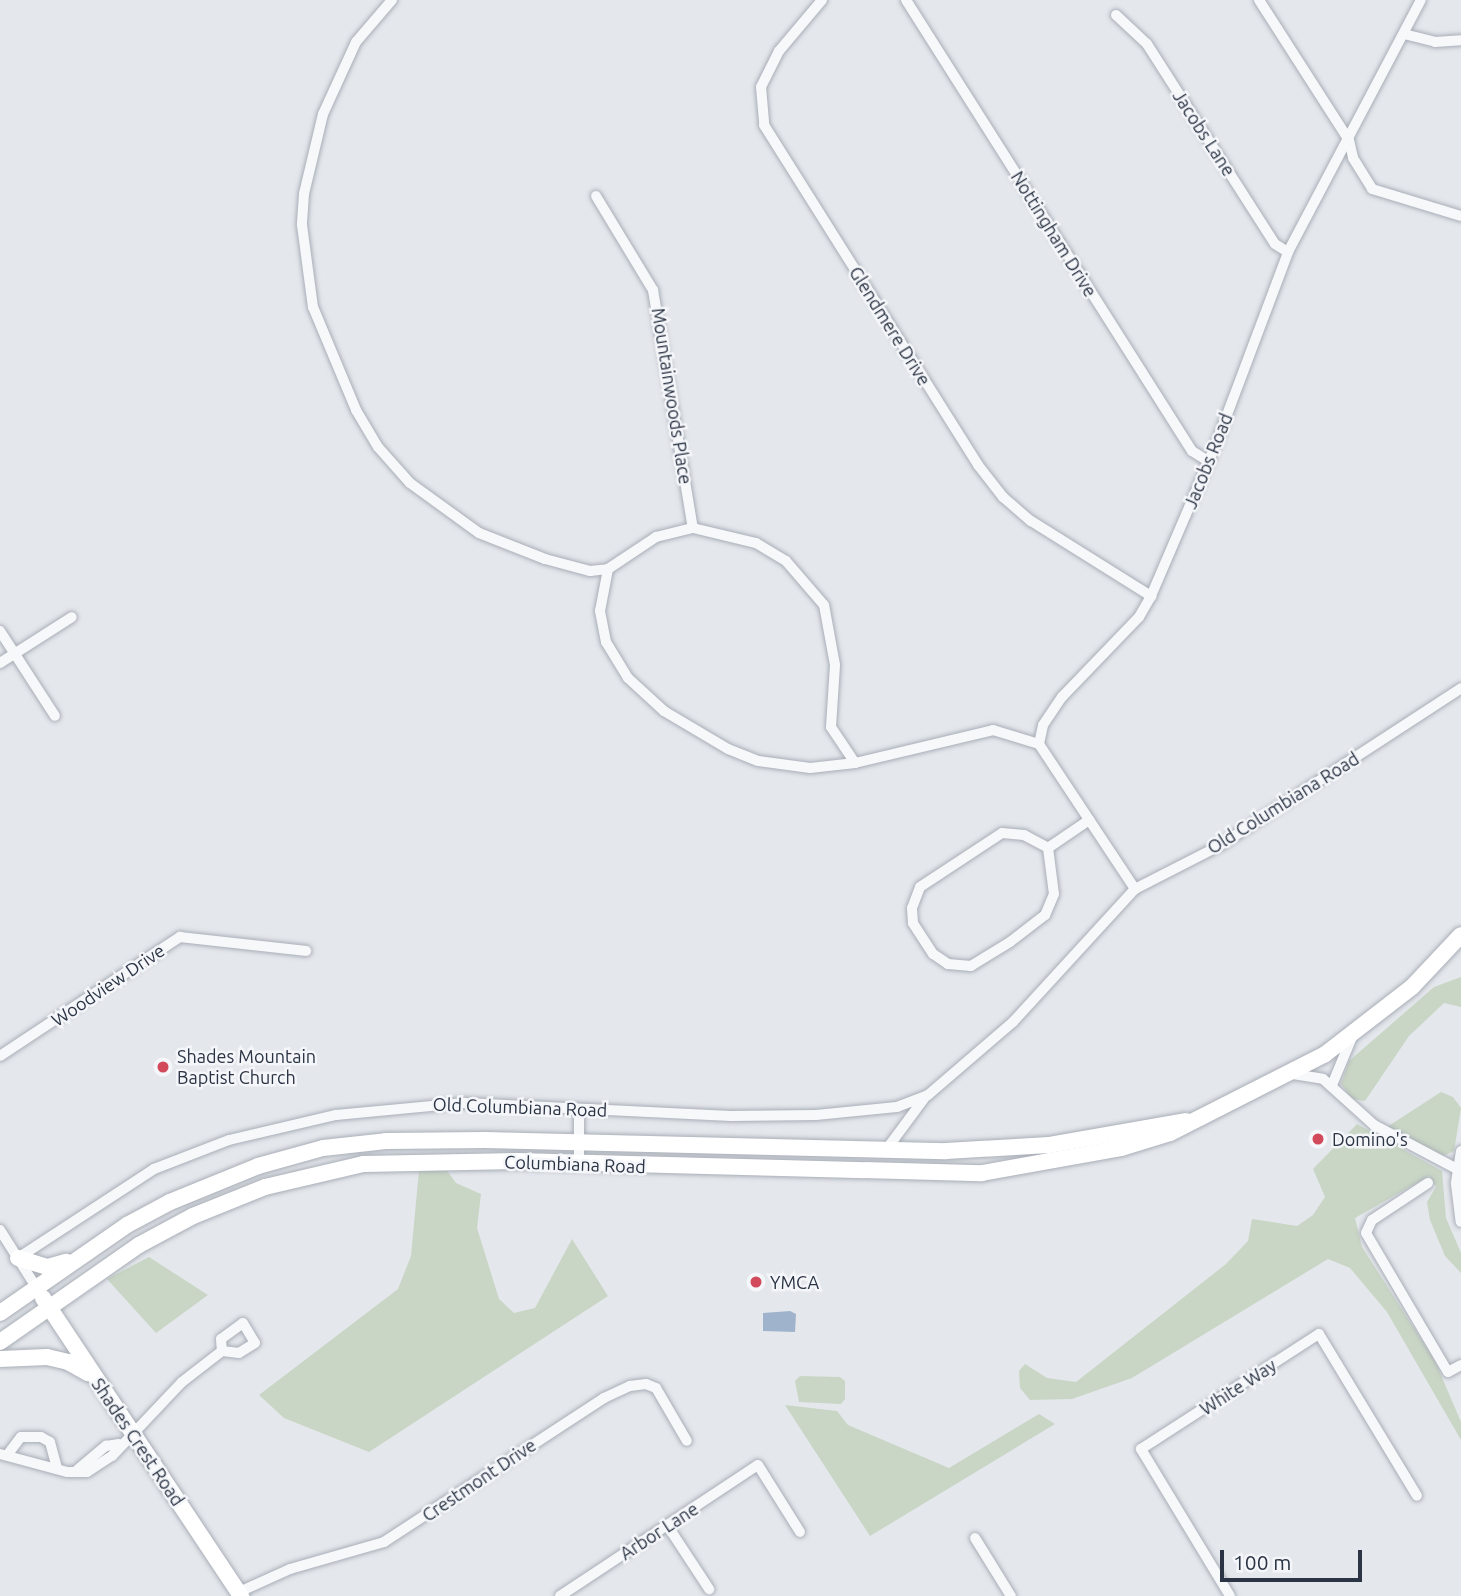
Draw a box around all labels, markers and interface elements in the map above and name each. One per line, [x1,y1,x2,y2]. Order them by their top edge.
street label: Jacobs Lane [1168,86,1240,180]
street label: Nottingham Drive [1007,167,1101,301]
street label: Glendmere Drive [845,262,935,390]
street label: Mountainwoods Place [647,306,697,486]
street label: Jacobs Road [1179,410,1237,512]
street label: Old Columbiana Road [1203,748,1363,858]
street label: Woodview Drive [47,939,169,1031]
place label: Shades Mountain Baptist Church [177,1046,316,1088]
marker: Shades Mountain Baptist Church [155,1059,171,1075]
street label: Old Columbiana Road [432,1093,608,1121]
place label: Domino's [1332,1128,1408,1150]
marker: Domino's [1310,1131,1326,1147]
street label: Columbiana Road [504,1151,646,1177]
place label: YMCA [770,1271,819,1293]
marker: YMCA [748,1274,764,1290]
street label: White Way [1196,1354,1280,1420]
street label: Shades Crest Road [87,1374,189,1510]
street label: Crestmont Drive [418,1434,540,1526]
street label: Arbor Lane [616,1498,702,1564]
scale bar [1223,1536,1365,1580]
text: 100 m [1233,1550,1291,1574]

